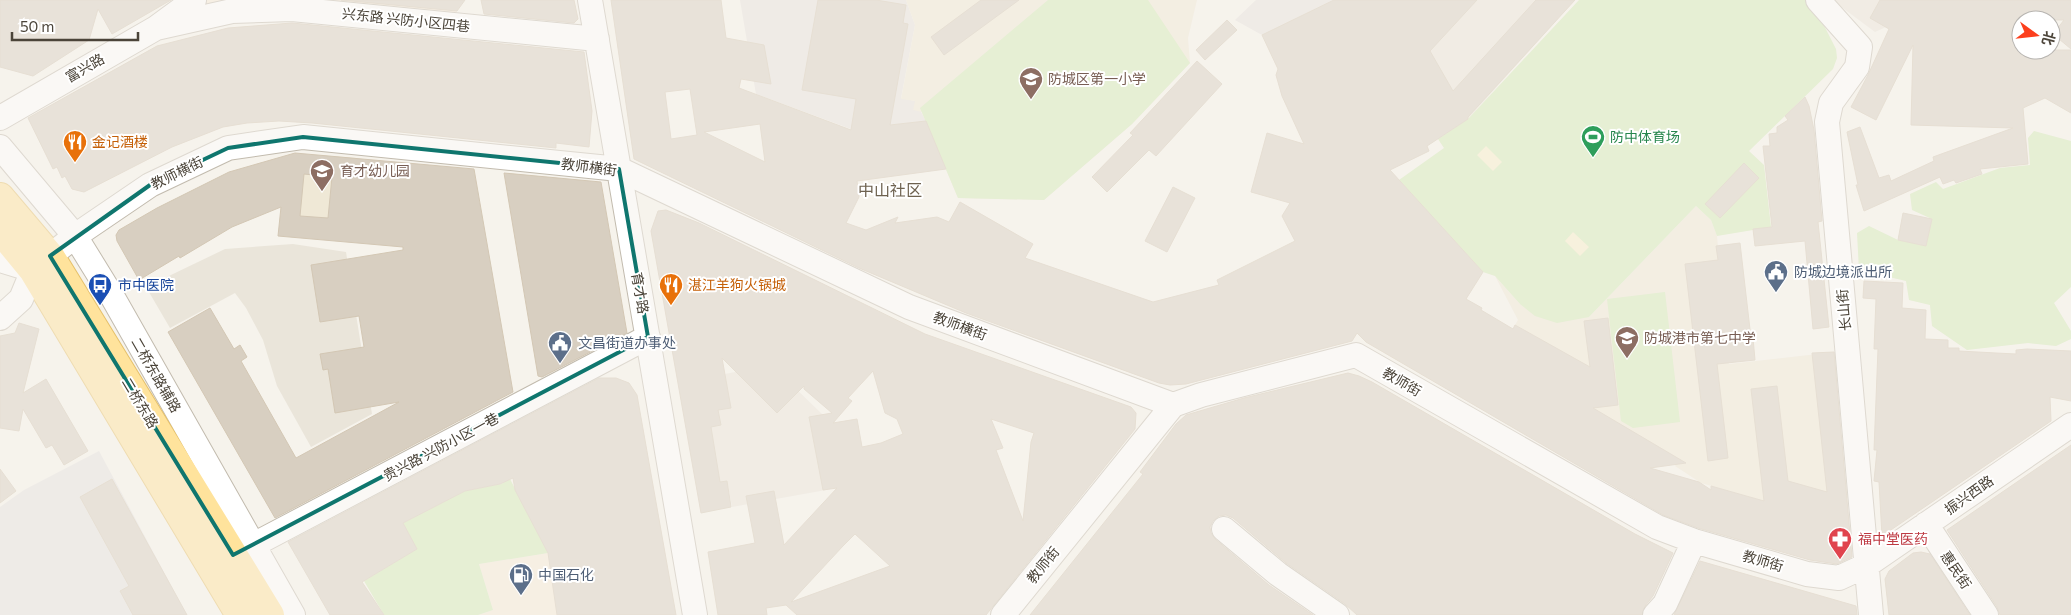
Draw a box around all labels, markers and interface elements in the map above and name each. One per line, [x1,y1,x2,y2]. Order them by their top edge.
street label: 兴东路 兴防小区四巷 [341,4,471,35]
scale bar [12,10,139,42]
north arrow [2011,10,2061,60]
text: 50 m [20,17,54,35]
text: 北 [2039,30,2059,47]
street label: 富兴路 [62,50,107,85]
school or university icon: 防城区第一小学 [1018,66,1044,100]
place label: 防城区第一小学 [1048,70,1146,87]
sports icon: 防中体育场 [1580,124,1606,158]
place label: 防中体育场 [1610,128,1680,145]
restaurant icon: 金记酒楼 [62,129,88,163]
place label: 金记酒楼 [92,133,148,150]
street label: 教师横街 [148,153,206,192]
street label: 教师横街 [560,155,618,178]
school or university icon: 育才幼儿园 [309,158,335,192]
place label: 育才幼儿园 [340,162,410,179]
district label: 中山社区 [858,180,922,199]
public building icon: 防城边境派出所 [1763,259,1789,293]
place label: 防城边境派出所 [1794,263,1892,280]
street label: 育才路 [628,271,653,315]
bus stop icon: 市中医院 [87,272,113,306]
restaurant icon: 湛江羊狗火锅城 [658,272,684,306]
place label: 市中医院 [118,276,174,293]
place label: 湛江羊狗火锅城 [688,276,786,293]
street label: 长山街 [1833,288,1854,332]
street label: 教师横街 [931,308,989,343]
school or university icon: 防城港市第七中学 [1614,325,1640,359]
place label: 防城港市第七中学 [1644,329,1756,346]
public building icon: 文昌街道办事处 [547,330,573,364]
street label: 二桥东路辅路 [128,334,184,416]
place label: 文昌街道办事处 [578,334,676,351]
street label: 教师街 [1380,364,1425,399]
street label: 二桥东路 [118,375,162,431]
street label: 贵兴路 兴防小区一巷 [380,409,502,484]
street label: 振兴西路 [1941,472,1997,518]
pharmacy icon: 福中堂医药 [1827,526,1853,560]
place label: 福中堂医药 [1858,530,1928,547]
street label: 教师街 [1023,543,1062,586]
street label: 教师街 [1741,547,1786,574]
street label: 惠民街 [1938,548,1975,592]
fuel station icon: 中国石化 [508,562,534,596]
place label: 中国石化 [538,566,594,583]

